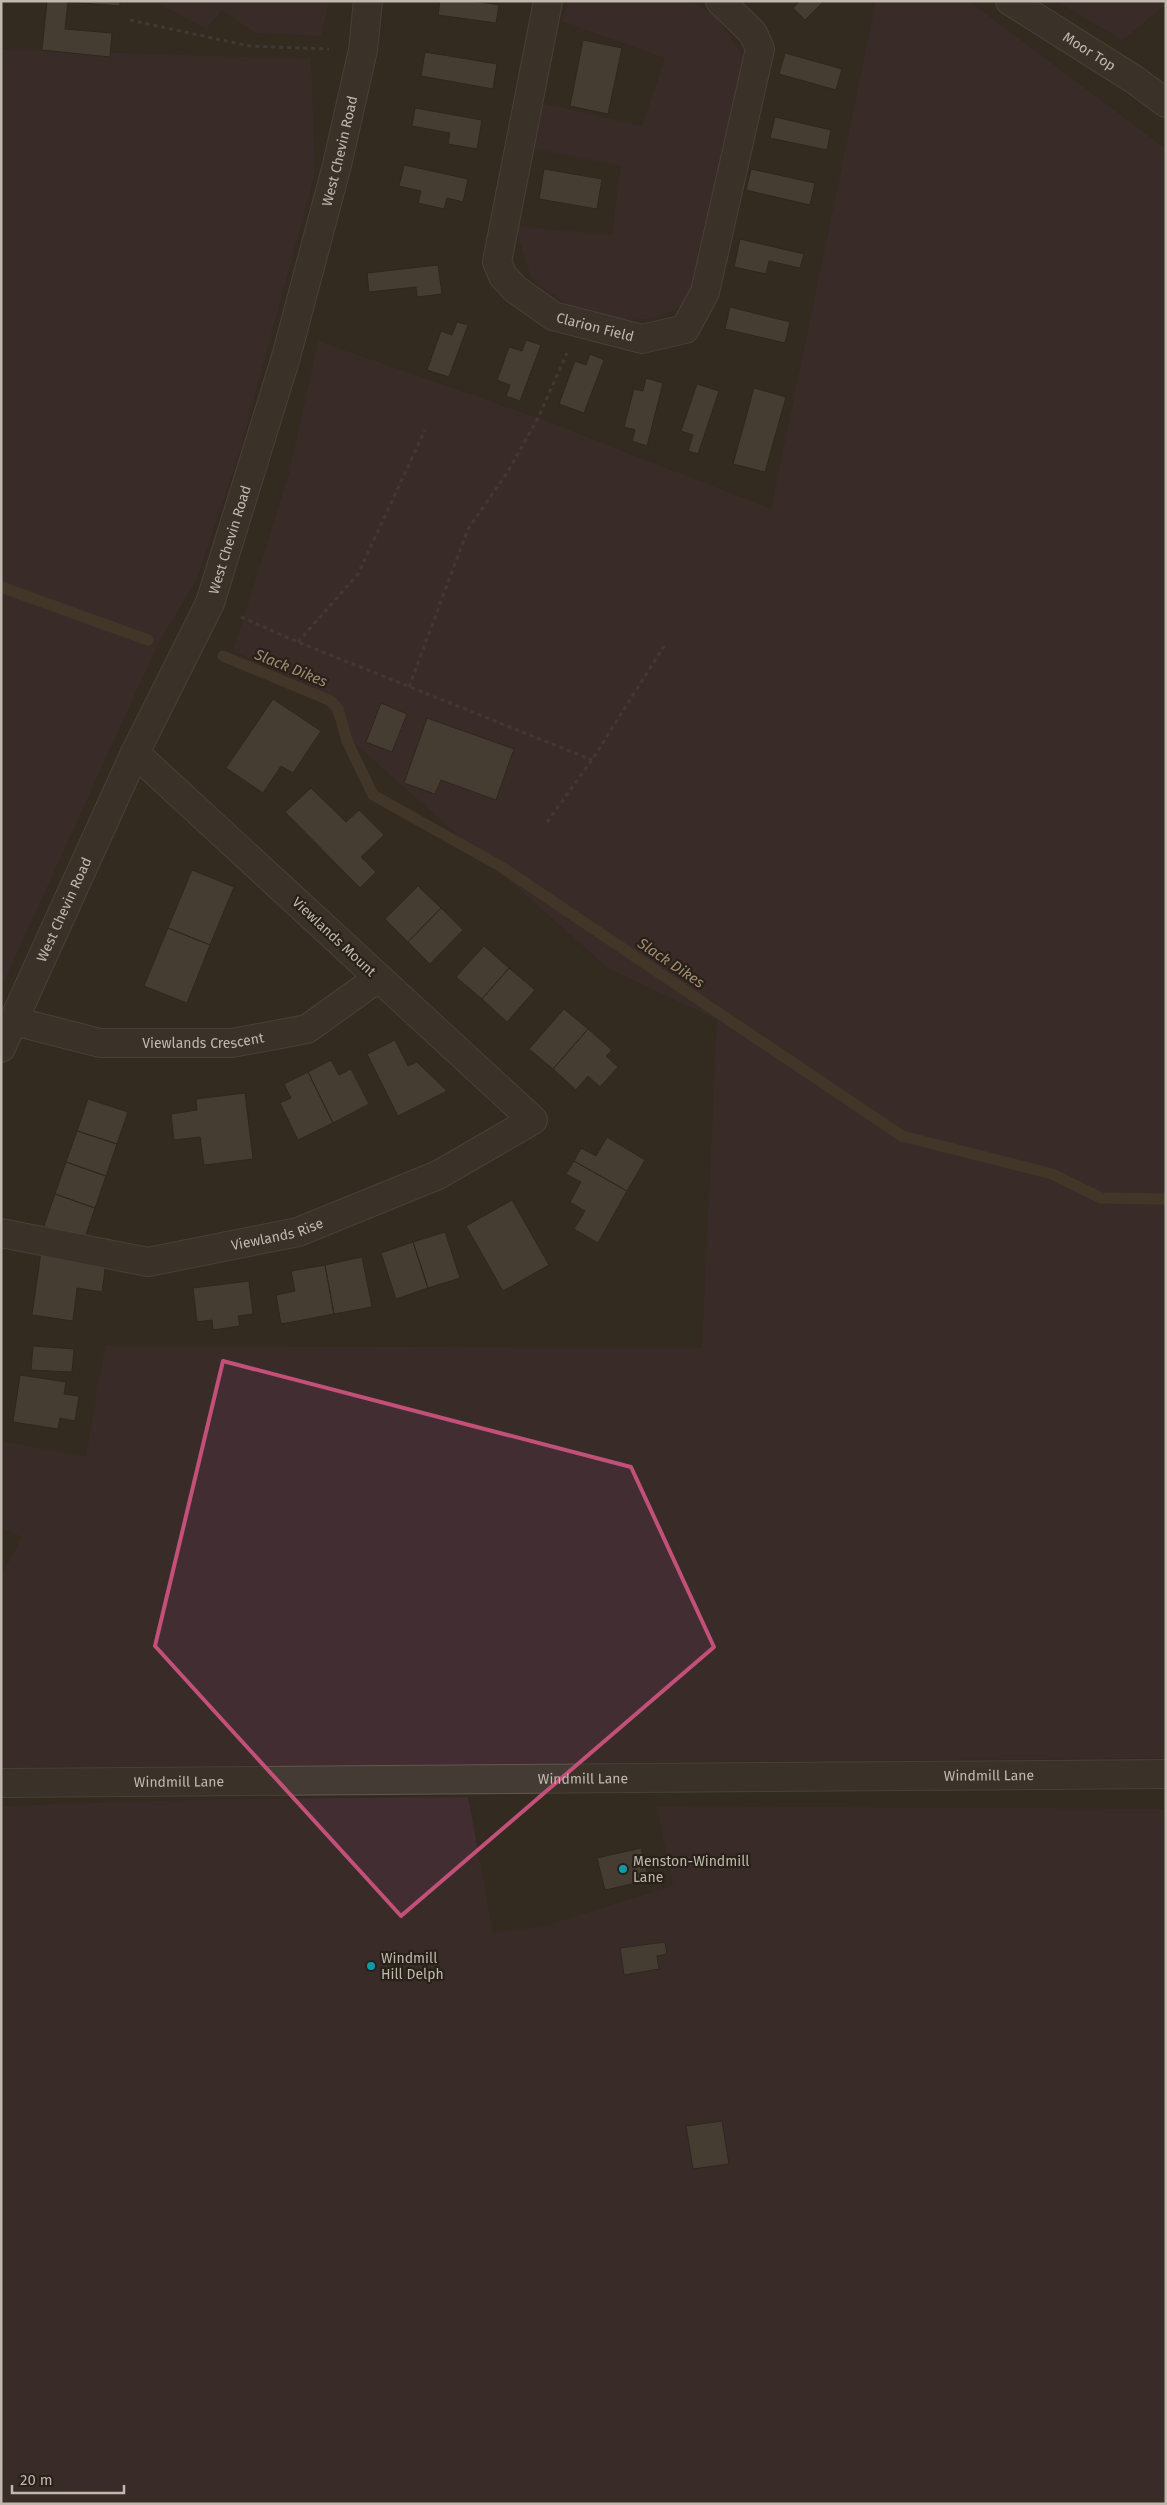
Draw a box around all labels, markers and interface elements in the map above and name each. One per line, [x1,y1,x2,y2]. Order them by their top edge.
street label: Moor Top [1060,28,1119,74]
street label: West Chevin Road [318,94,361,208]
street label: Clarion Field [555,309,636,345]
street label: West Chevin Road [205,483,254,596]
water label: Slack Dikes [251,645,330,691]
street label: West Chevin Road [33,855,95,965]
street label: Viewlands Mount [289,894,380,981]
water label: Slack Dikes [633,934,708,992]
street label: Viewlands Crescent [142,1029,266,1052]
street label: Viewlands Rise [230,1214,326,1254]
street label: Windmill Lane [944,1767,1034,1784]
street label: Windmill Lane [538,1770,628,1787]
street label: Windmill Lane [134,1773,224,1790]
place label: Menston-Windmill Lane [633,1853,749,1886]
marker: Menston-Windmill Lane [617,1863,629,1875]
place label: Windmill Hill Delph [381,1950,444,1983]
marker: Windmill Hill Delph [365,1960,377,1972]
scale bar [12,2462,125,2494]
text: 20 m [20,2471,53,2489]

